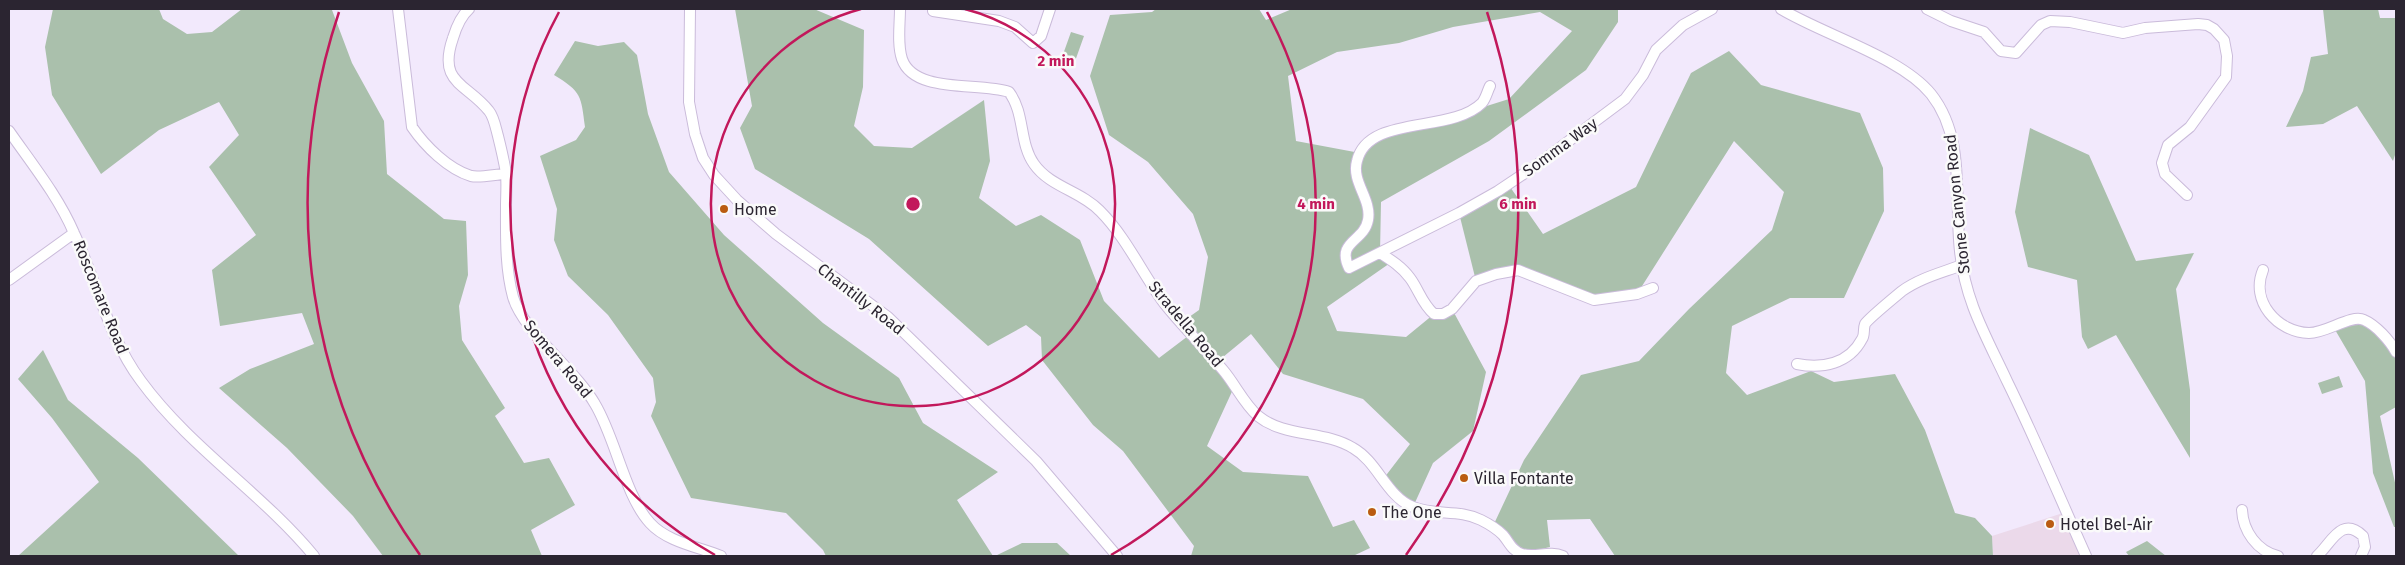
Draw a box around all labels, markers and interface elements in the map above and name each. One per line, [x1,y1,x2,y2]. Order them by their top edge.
text: 2 min [1038,52,1074,70]
street label: Somma Way [1519,114,1601,180]
street label: Stone Canyon Road [1940,133,1974,275]
centre of rings [904,195,922,213]
text: 4 min [1297,195,1335,213]
text: 6 min [1499,195,1537,213]
place label: Home [734,200,777,219]
marker: Home [718,203,730,215]
street label: Roscomare Road [70,237,132,357]
street label: Chantilly Road [814,259,908,339]
street label: Stradella Road [1145,277,1227,371]
street label: Somera Road [520,316,596,402]
place label: Villa Fontante [1474,469,1574,488]
marker: Villa Fontante [1458,472,1470,484]
place label: The One [1382,503,1442,522]
marker: The One [1366,506,1378,518]
place label: Hotel Bel-Air [2060,515,2153,534]
marker: Hotel Bel-Air [2044,518,2056,530]

